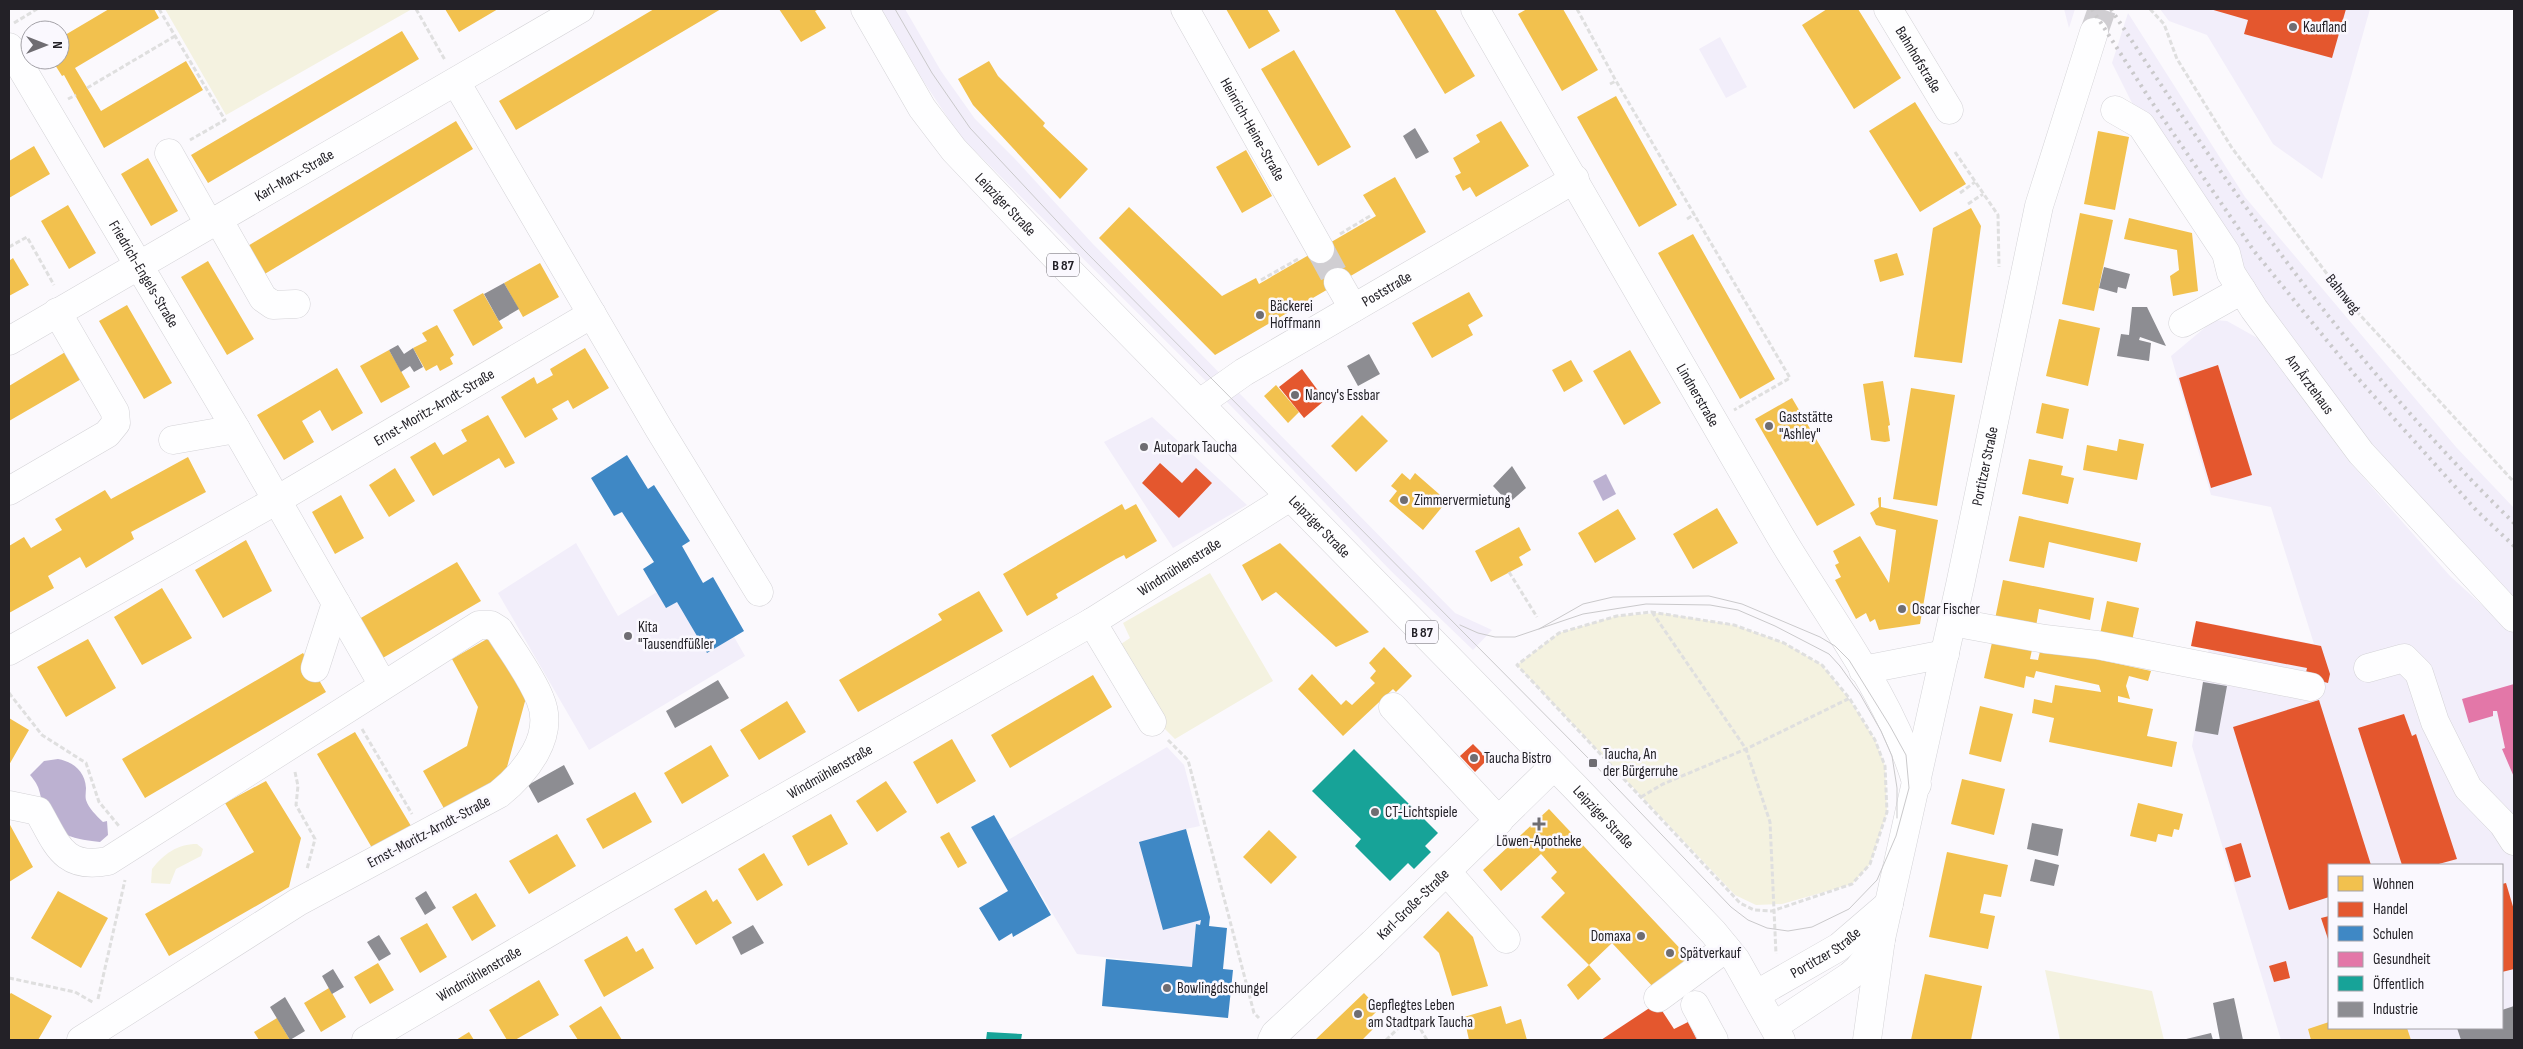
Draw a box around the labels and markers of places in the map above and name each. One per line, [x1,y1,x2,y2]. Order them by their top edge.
place label: Kaufland [2303,18,2347,37]
marker: Kaufland [2287,21,2299,33]
place label: Bäckerei Hoffmann [1270,297,1321,333]
marker: Bäckerei Hoffmann [1254,309,1266,321]
place label: Nancy's Essbar [1305,386,1380,405]
marker: Nancy's Essbar [1289,389,1301,401]
place label: Gaststätte "Ashley" [1779,408,1833,444]
marker: Gaststätte "Ashley" [1763,420,1775,432]
place label: Autopark Taucha [1153,438,1237,457]
marker: Autopark Taucha [1138,441,1150,453]
place label: Zimmervermietung [1414,491,1510,510]
marker: Zimmervermietung [1398,494,1410,506]
place label: Oscar Fischer [1912,600,1981,619]
marker: Oscar Fischer [1896,603,1908,615]
place label: Kita "Tausendfüßler [638,618,714,654]
marker: Kita "Tausendfüßler [622,630,634,642]
place label: Taucha, An der Bürgerruhe [1603,745,1678,781]
place label: Taucha Bistro [1484,749,1551,768]
marker: Taucha Bistro [1468,752,1480,764]
marker: Taucha, An der Bürgerruhe [1587,757,1599,769]
place label: CT-Lichtspiele [1385,803,1458,822]
marker: CT-Lichtspiele [1369,806,1381,818]
marker: Löwen-Apotheke [1533,818,1545,830]
place label: Löwen-Apotheke [1496,832,1582,851]
place label: Domaxa [1591,927,1631,946]
marker: Domaxa [1635,930,1647,942]
place label: Spätverkauf [1680,944,1742,963]
marker: Spätverkauf [1664,947,1676,959]
place label: Bowlingdschungel [1177,979,1268,998]
marker: Bowlingdschungel [1161,982,1173,994]
place label: Gepflegtes Leben am Stadtpark Taucha [1368,996,1473,1032]
marker: Gepflegtes Leben am Stadtpark Taucha [1352,1008,1364,1020]

